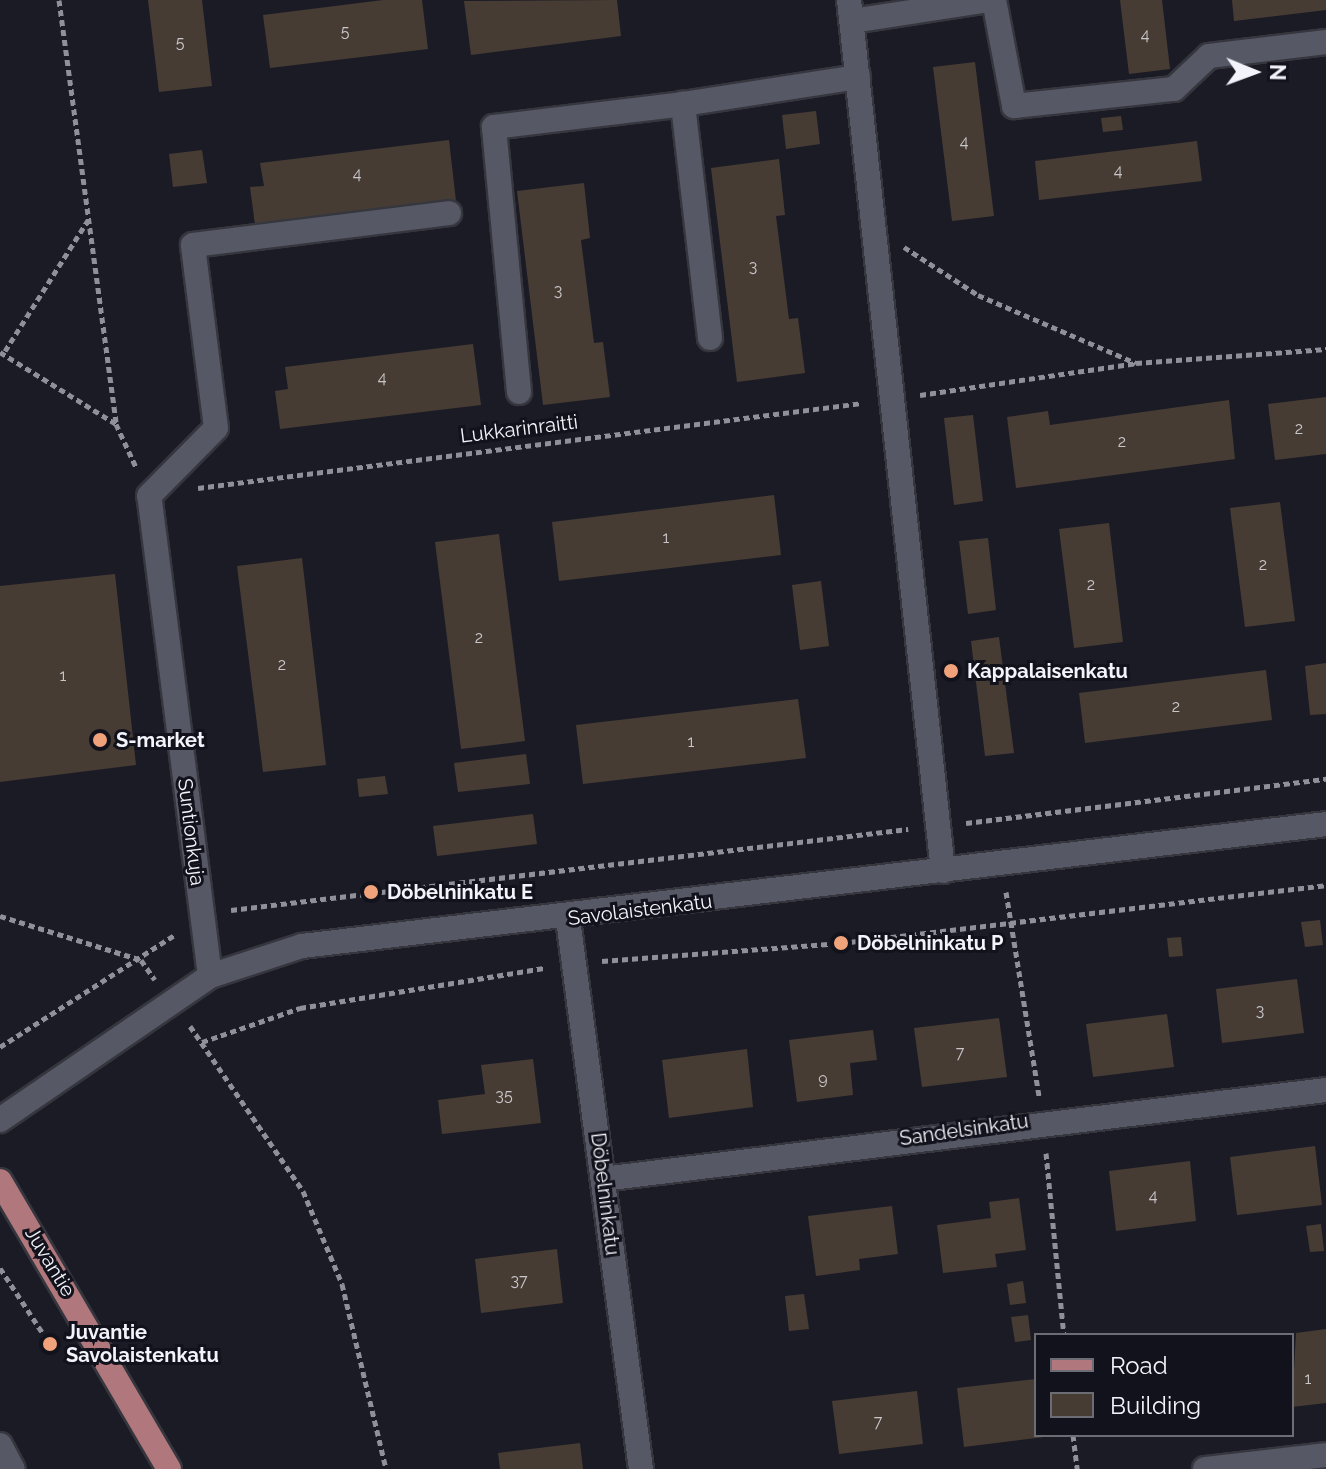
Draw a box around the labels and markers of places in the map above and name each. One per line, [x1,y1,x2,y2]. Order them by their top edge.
place label: Kappalaisenkatu [967,659,1128,683]
marker: Kappalaisenkatu [942,662,960,680]
place label: S-market [116,728,205,752]
marker: S-market [91,731,109,749]
place label: Döbelninkatu E [387,880,533,904]
marker: Döbelninkatu E [362,883,380,901]
place label: Döbelninkatu P [857,931,1003,955]
marker: Döbelninkatu P [832,934,850,952]
place label: Juvantie Savolaistenkatu [66,1320,219,1367]
marker: Juvantie Savolaistenkatu [41,1335,59,1353]

